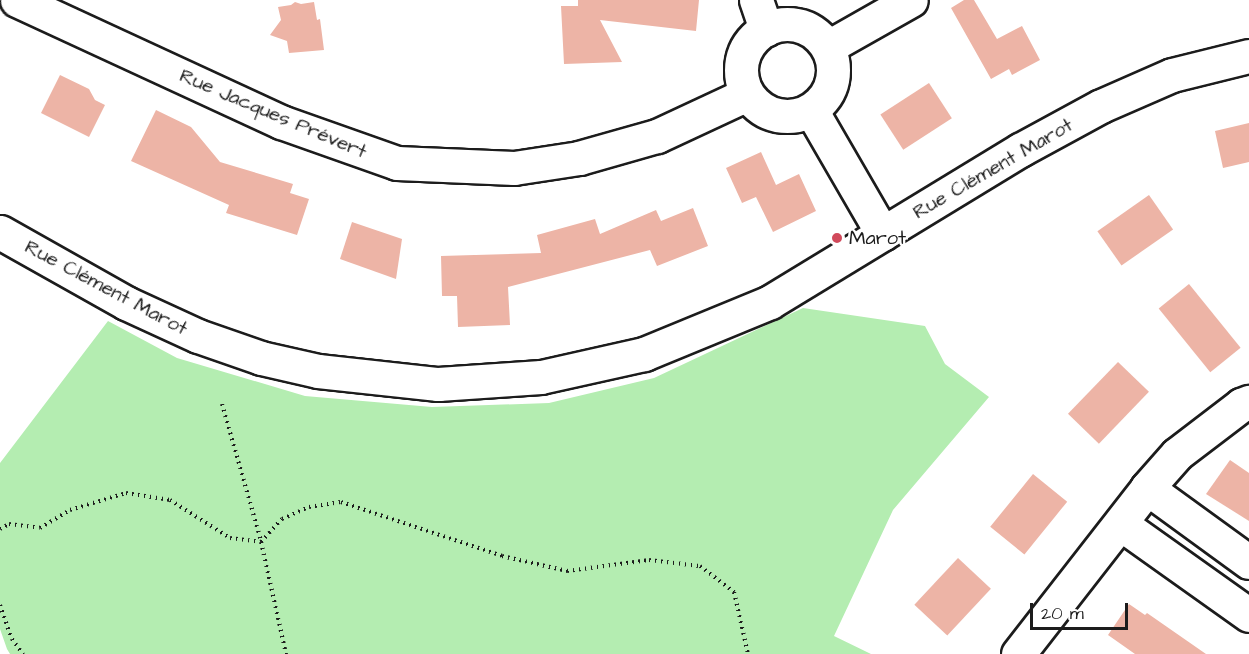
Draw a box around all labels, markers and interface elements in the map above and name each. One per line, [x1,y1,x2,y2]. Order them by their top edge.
street label: Rue Jacques Prévert [176,64,370,164]
street label: Rue Clément Marot [909,113,1077,225]
place label: Marot [849,226,906,250]
marker: Marot [830,231,844,245]
street label: Rue Clément Marot [20,235,192,341]
scale bar [1033,591,1130,629]
text: 20 m [1041,601,1084,626]

